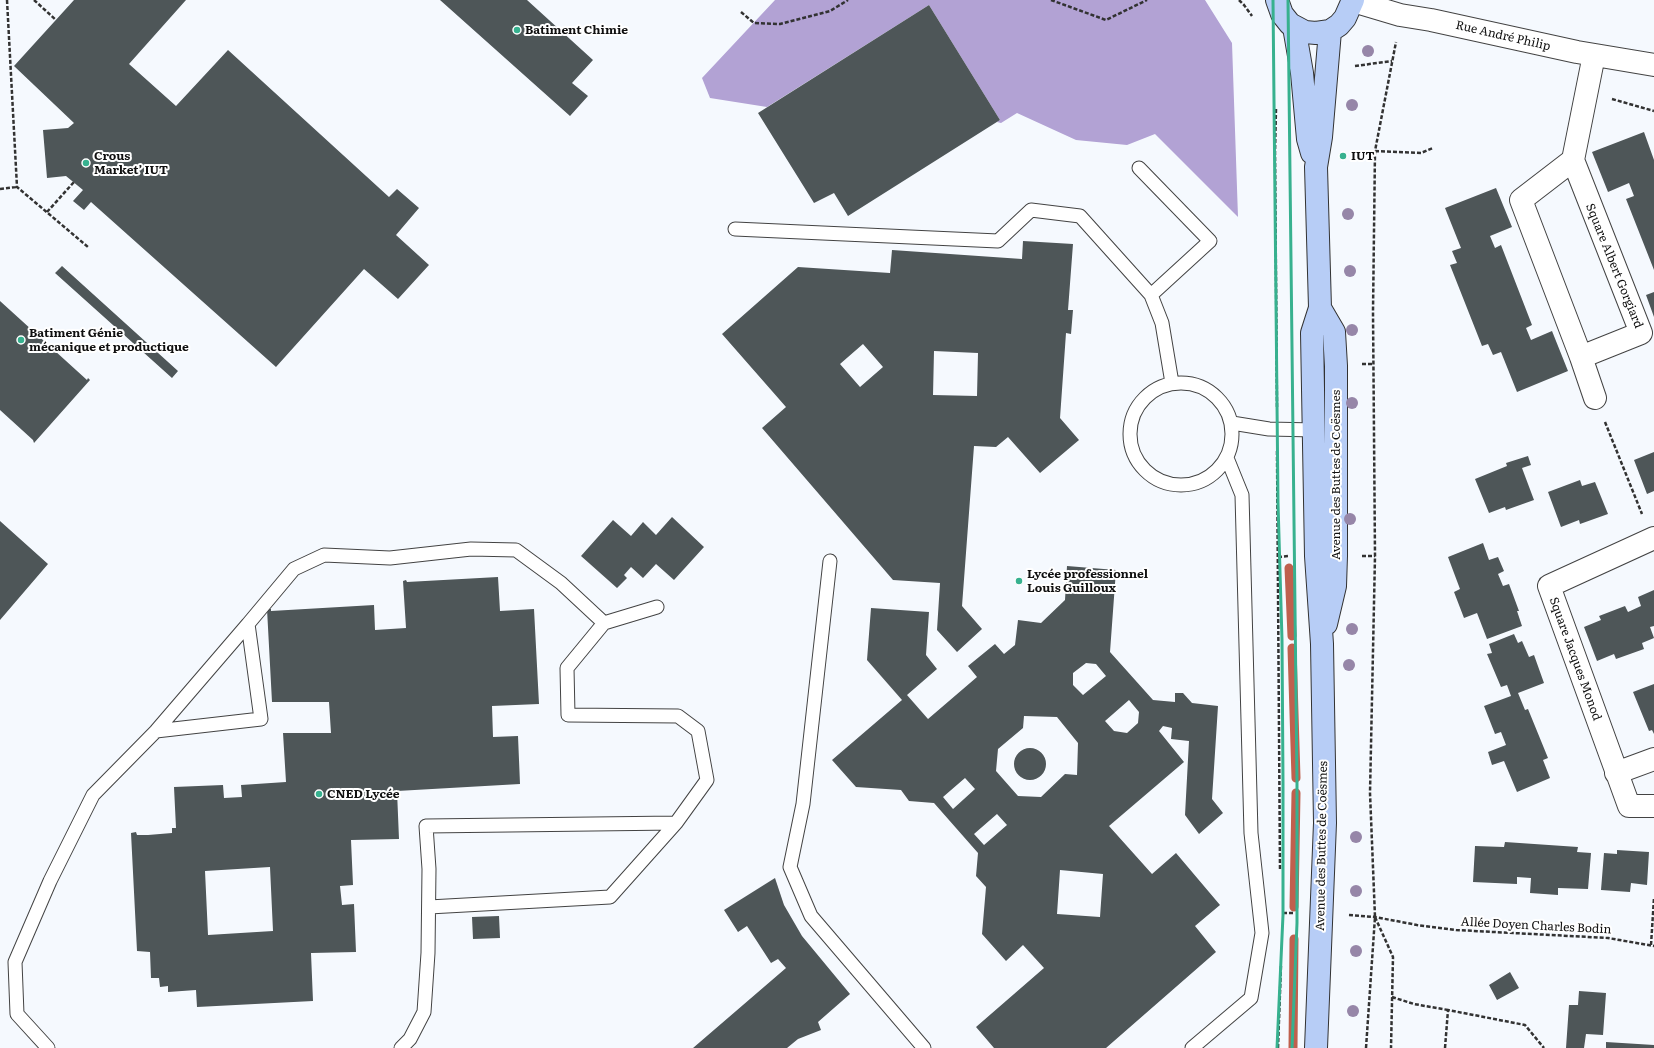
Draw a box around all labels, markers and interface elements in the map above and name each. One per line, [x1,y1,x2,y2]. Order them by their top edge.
street label: Rue André Philip [1454,18,1552,54]
place label: Batiment Chimie [525,23,628,37]
marker: Batiment Chimie [512,25,522,35]
place label: Crous Market’ IUT [94,149,168,177]
place label: IUT [1351,149,1374,163]
marker: IUT [1338,151,1348,161]
marker: Crous Market’ IUT [81,158,91,168]
street label: Square Albert Gorgiard [1582,202,1646,330]
place label: Batiment Génie mécanique et productique [29,326,189,354]
marker: Batiment Génie mécanique et productique [16,335,26,345]
street label: Avenue des Buttes de Coësmes [1329,390,1343,560]
place label: Lycée professionnel Louis Guilloux [1027,567,1148,595]
marker: Lycée professionnel Louis Guilloux [1014,576,1024,586]
street label: Square Jacques Monod [1546,595,1604,723]
street label: Avenue des Buttes de Coësmes [1313,761,1331,931]
place label: CNED Lycée [327,787,399,801]
marker: CNED Lycée [314,789,324,799]
street label: Allée Doyen Charles Bodin [1460,915,1612,937]

